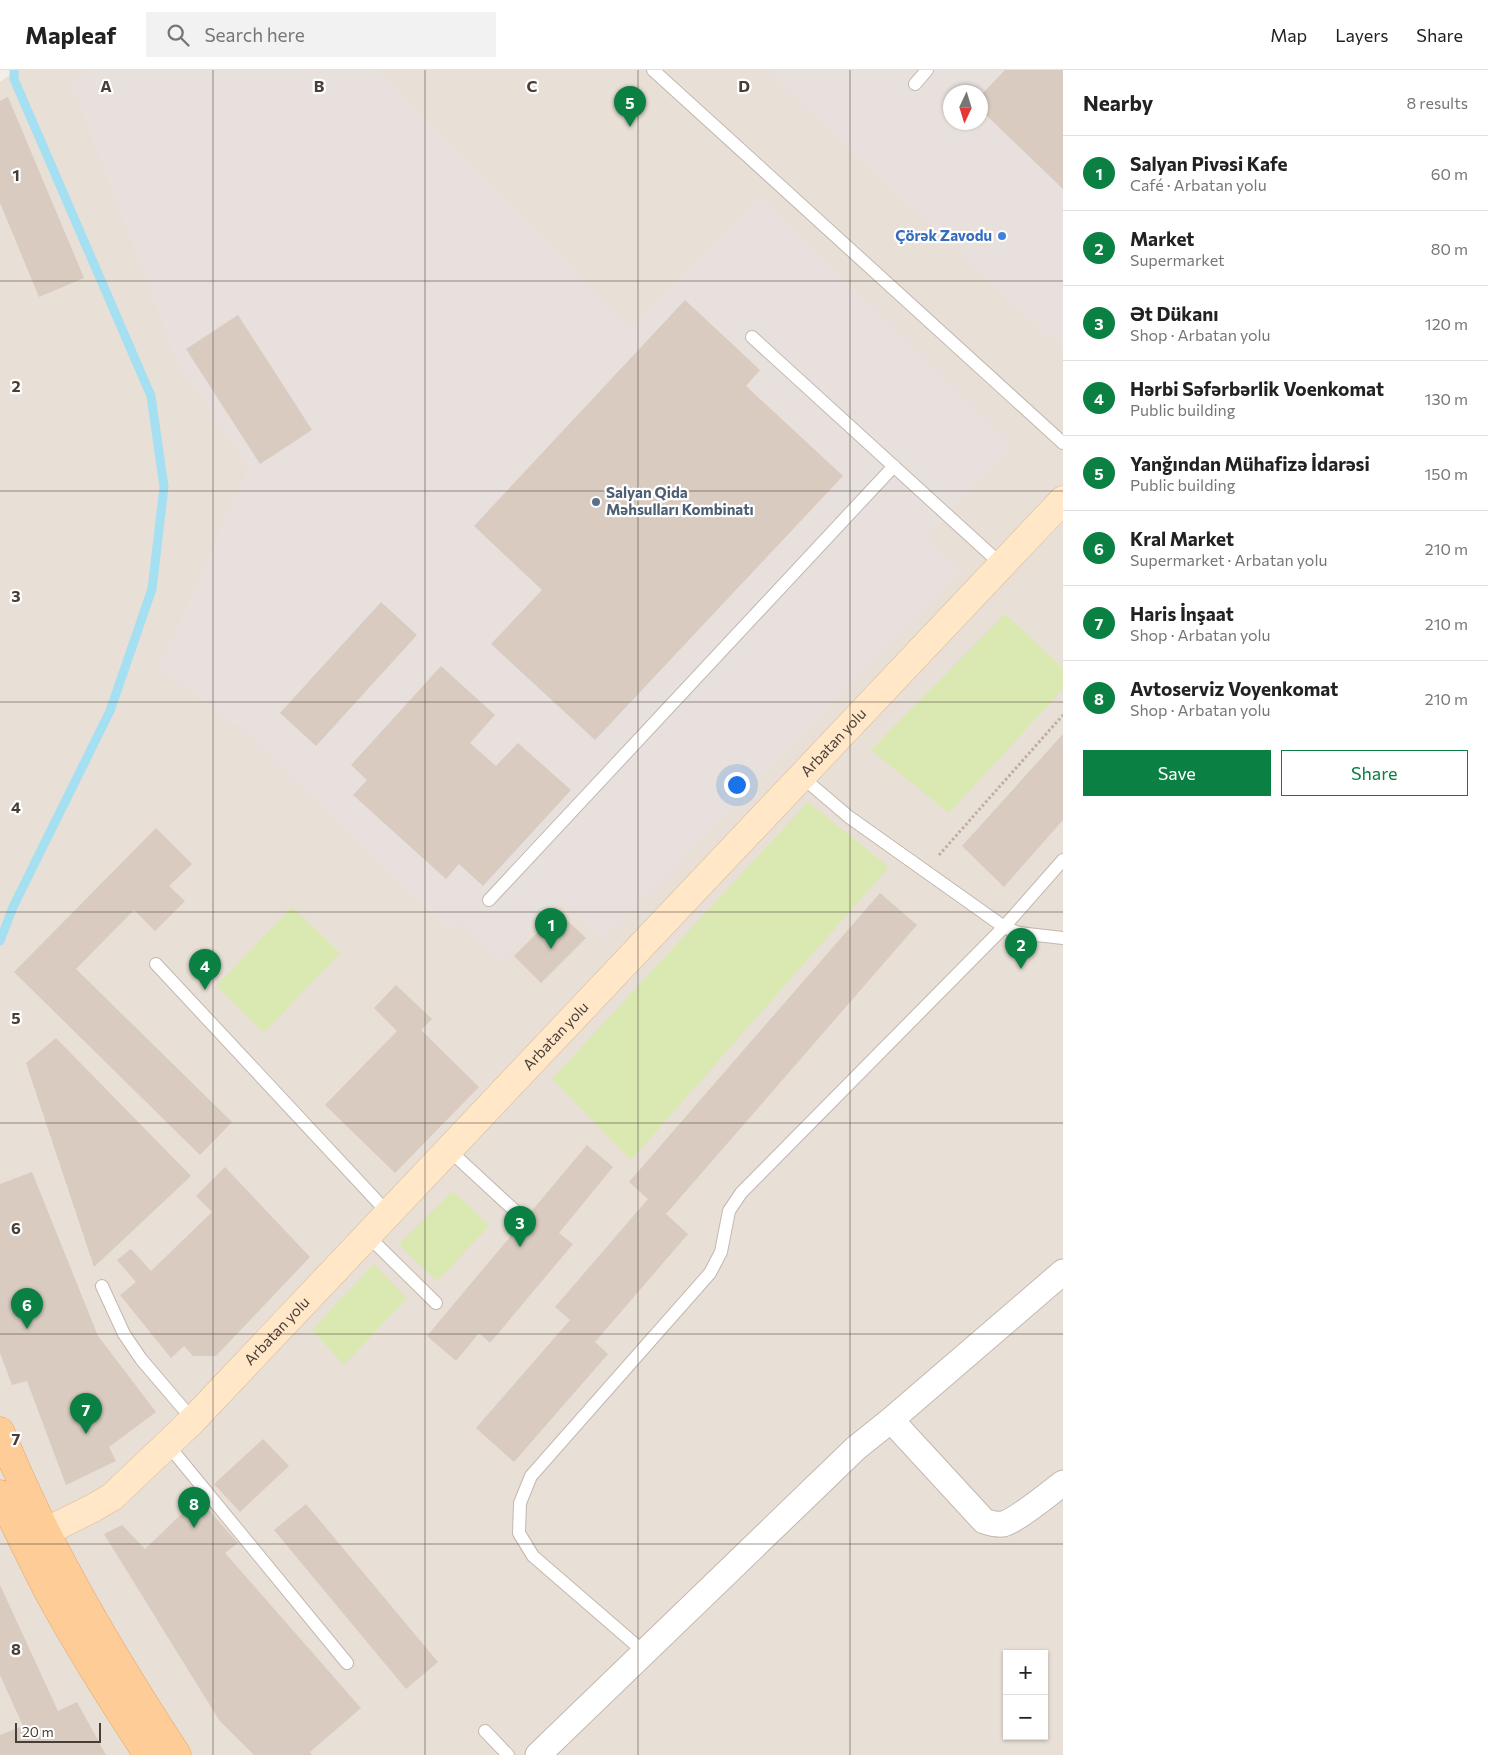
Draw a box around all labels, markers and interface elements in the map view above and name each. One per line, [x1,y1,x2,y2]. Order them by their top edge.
search box [146,12,496,57]
text: Mapleaf [25,20,116,49]
icon: search [164,21,192,49]
text: Search here [204,23,305,46]
text: Map [1270,24,1307,46]
text: Layers [1335,24,1388,46]
text: Share [1416,24,1463,46]
text: A [100,76,112,95]
text: B [314,76,325,95]
text: C [527,76,538,95]
text: D [738,76,750,95]
north arrow [943,85,988,130]
pin: 5 [614,86,646,127]
text: Nearby [1083,90,1153,115]
text: 8 results [1407,93,1468,112]
text: Salyan Pivəsi Kafe [1130,152,1288,175]
text: 1 [1095,164,1103,183]
text: 60 m [1431,164,1468,183]
text: 1 [12,165,20,184]
text: Café · Arbatan yolu [1130,175,1267,194]
place label: Çörək Zavodu [895,226,992,244]
text: Market [1130,227,1194,250]
marker: Çörək Zavodu [996,230,1008,242]
text: 2 [1094,239,1104,258]
text: 80 m [1431,239,1468,258]
text: Supermarket [1130,250,1225,269]
text: Ət Dükanı [1130,302,1218,325]
text: 3 [1094,314,1104,333]
text: 120 m [1425,314,1468,333]
text: Shop · Arbatan yolu [1130,325,1270,344]
text: 2 [11,376,21,395]
text: Hərbi Səfərbərlik Voenkomat [1130,377,1384,400]
text: 4 [1094,389,1104,408]
text: 130 m [1425,389,1468,408]
text: Public building [1130,400,1235,419]
text: Yanğından Mühafizə İdarəsi [1130,452,1370,475]
text: 5 [1094,464,1104,483]
text: 150 m [1425,464,1468,483]
text: Public building [1130,475,1235,494]
place label: Salyan Qida Məhsulları Kombinatı [606,483,754,518]
marker: Salyan Qida Məhsulları Kombinatı [590,496,602,508]
text: Kral Market [1130,527,1234,550]
text: 6 [1094,539,1104,558]
text: 210 m [1425,539,1468,558]
text: Supermarket · Arbatan yolu [1130,550,1327,569]
text: 3 [11,586,21,605]
text: Haris İnşaat [1130,602,1234,625]
text: 7 [1095,614,1103,633]
text: 210 m [1425,614,1468,633]
text: Shop · Arbatan yolu [1130,625,1270,644]
text: Avtoserviz Voyenkomat [1130,677,1338,700]
text: 8 [1094,689,1104,708]
text: 210 m [1425,689,1468,708]
text: Shop · Arbatan yolu [1130,700,1270,719]
street label: Arbatan yolu [796,704,869,780]
button: Save [1083,750,1271,796]
button: Share [1281,750,1468,796]
your location [724,772,750,798]
text: 4 [11,797,21,816]
pin: 1 [535,908,567,949]
pin: 2 [1005,928,1037,969]
pin: 4 [189,949,221,990]
street label: Arbatan yolu [519,998,592,1073]
text: 5 [11,1008,21,1027]
pin: 3 [504,1206,536,1247]
text: 6 [11,1218,21,1237]
pin: 6 [11,1288,43,1329]
street label: Arbatan yolu [240,1293,313,1368]
pin: 7 [70,1393,102,1434]
text: 7 [12,1429,21,1448]
pin: 8 [178,1487,210,1528]
text: 8 [11,1639,21,1658]
map controls [1003,1650,1048,1740]
button: + [1003,1650,1048,1695]
button: − [1003,1695,1048,1740]
scale bar [15,1720,101,1743]
text: 20 m [22,1723,54,1740]

